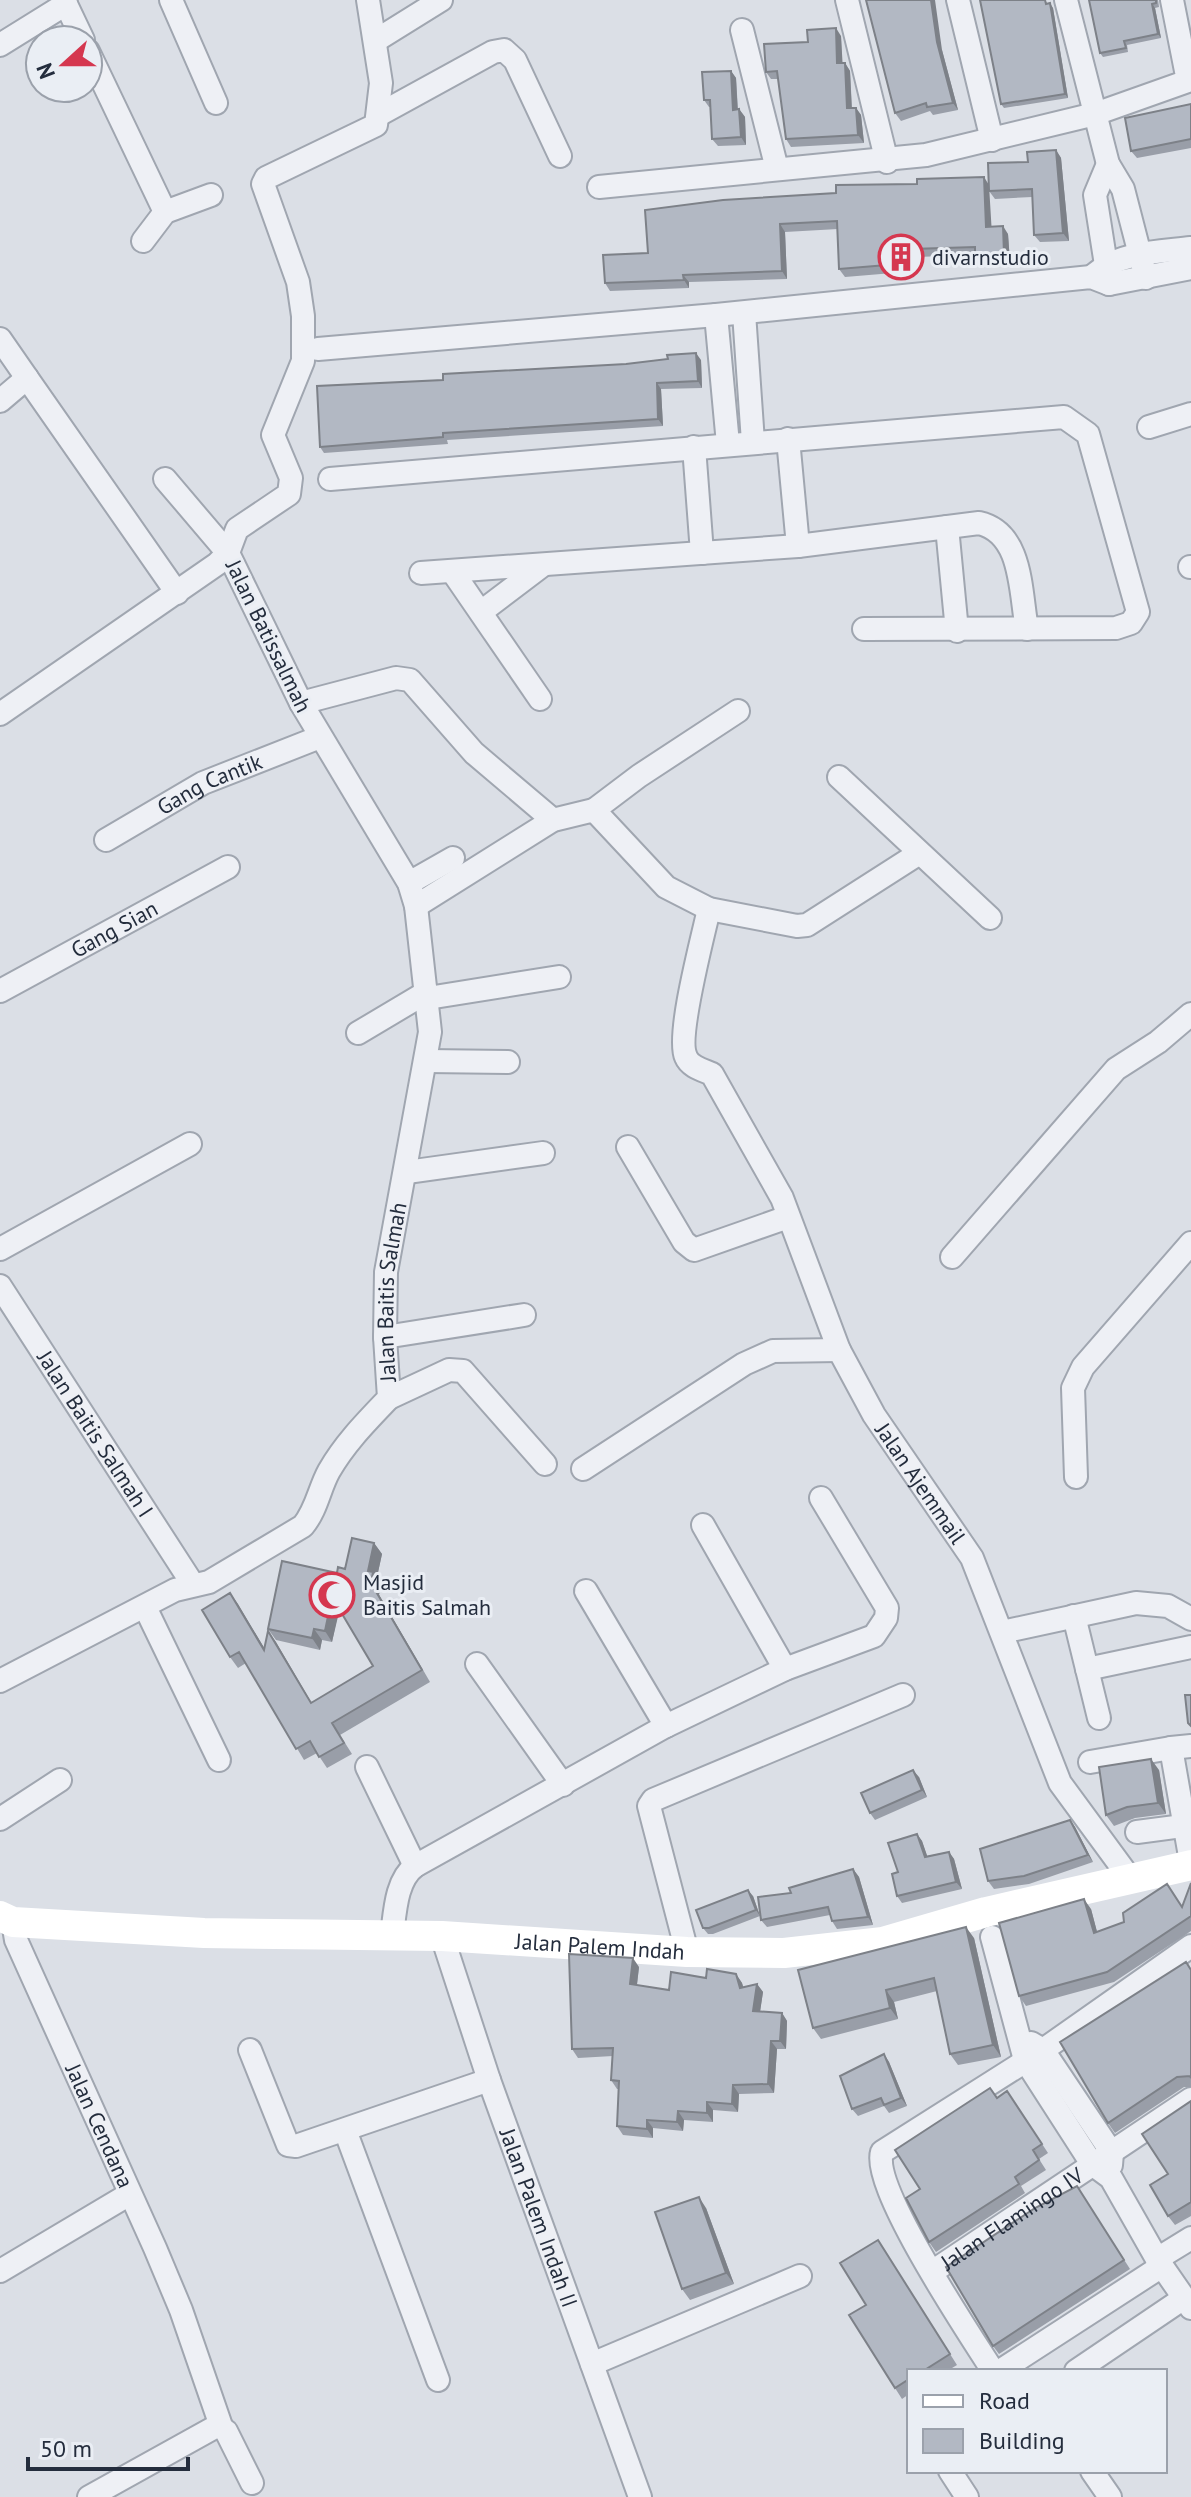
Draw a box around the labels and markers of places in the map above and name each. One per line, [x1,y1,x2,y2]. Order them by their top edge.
building icon: divarnstudio [877,233,925,281]
place label: divarnstudio [932,243,1049,271]
place label: Masjid Baitis Salmah [363,1568,491,1621]
mosque icon: Masjid Baitis Salmah [308,1571,356,1619]

